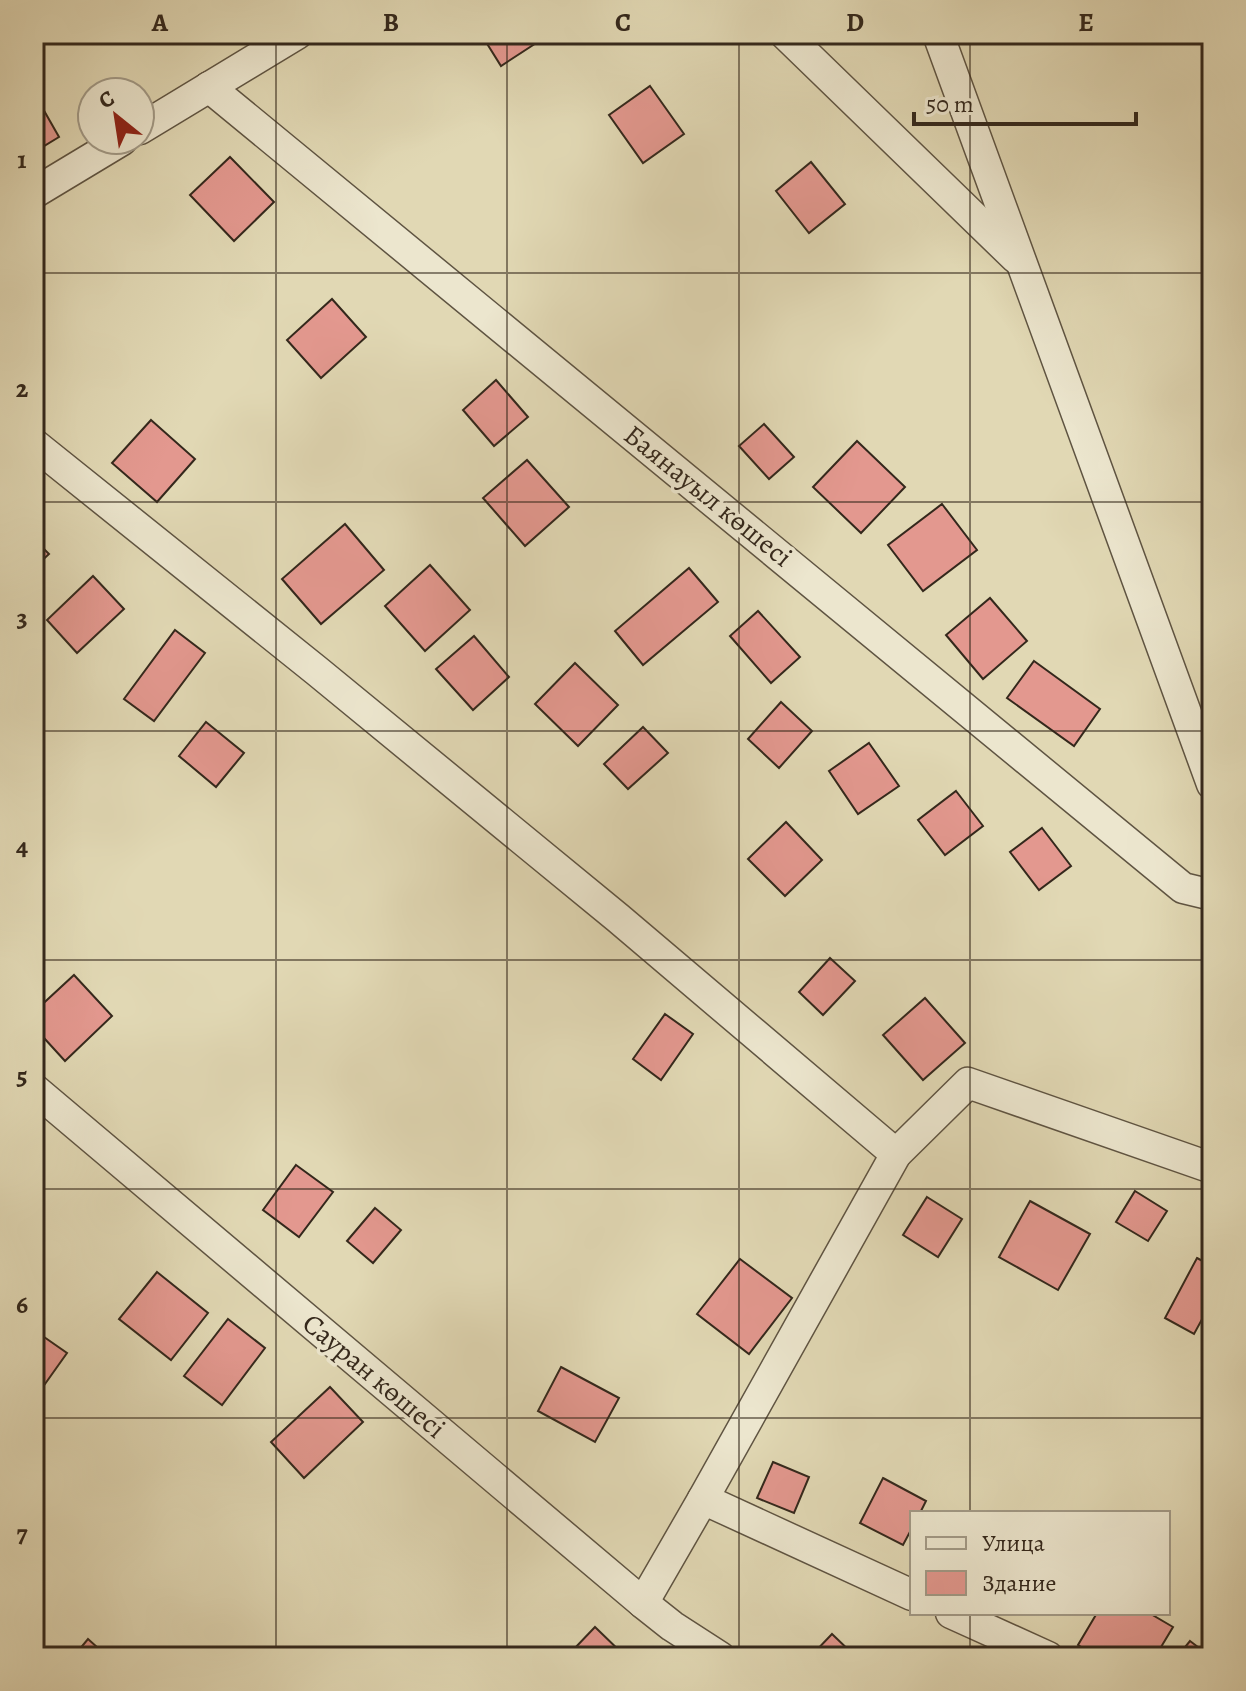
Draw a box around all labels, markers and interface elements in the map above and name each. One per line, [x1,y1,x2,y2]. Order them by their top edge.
text: A [151,5,169,40]
text: B [383,5,399,40]
text: C [615,5,631,40]
text: D [846,5,864,40]
text: E [1078,5,1094,40]
north arrow [76,76,156,156]
scale bar [914,76,1136,126]
text: С [93,83,120,116]
text: 50 m [926,88,974,120]
text: 1 [17,142,27,177]
text: 2 [16,371,29,406]
street label: Баянауыл көшесі [616,416,800,576]
text: 3 [16,600,28,635]
text: 4 [16,829,28,864]
text: 5 [16,1058,28,1093]
text: 6 [16,1287,28,1322]
street label: Сауран көшесі [294,1305,454,1447]
legend [910,1511,1170,1615]
text: 7 [16,1516,28,1551]
text: Улица [982,1527,1045,1559]
text: Здание [982,1567,1057,1599]

